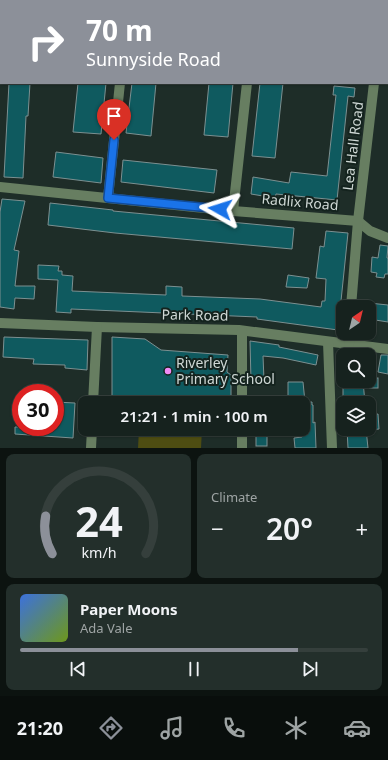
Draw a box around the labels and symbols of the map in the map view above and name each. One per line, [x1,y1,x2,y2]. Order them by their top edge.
pin [97,99,131,140]
street label: Lea Hall Road [338,100,367,191]
position arrow [199,188,241,230]
street label: Radlix Road [261,189,339,214]
north arrow [336,300,376,340]
street label: Park Road [161,304,229,325]
place label: Riverley Primary School [176,353,275,388]
marker: Riverley Primary School [163,366,173,376]
speed limit sign: 30 [12,384,64,436]

